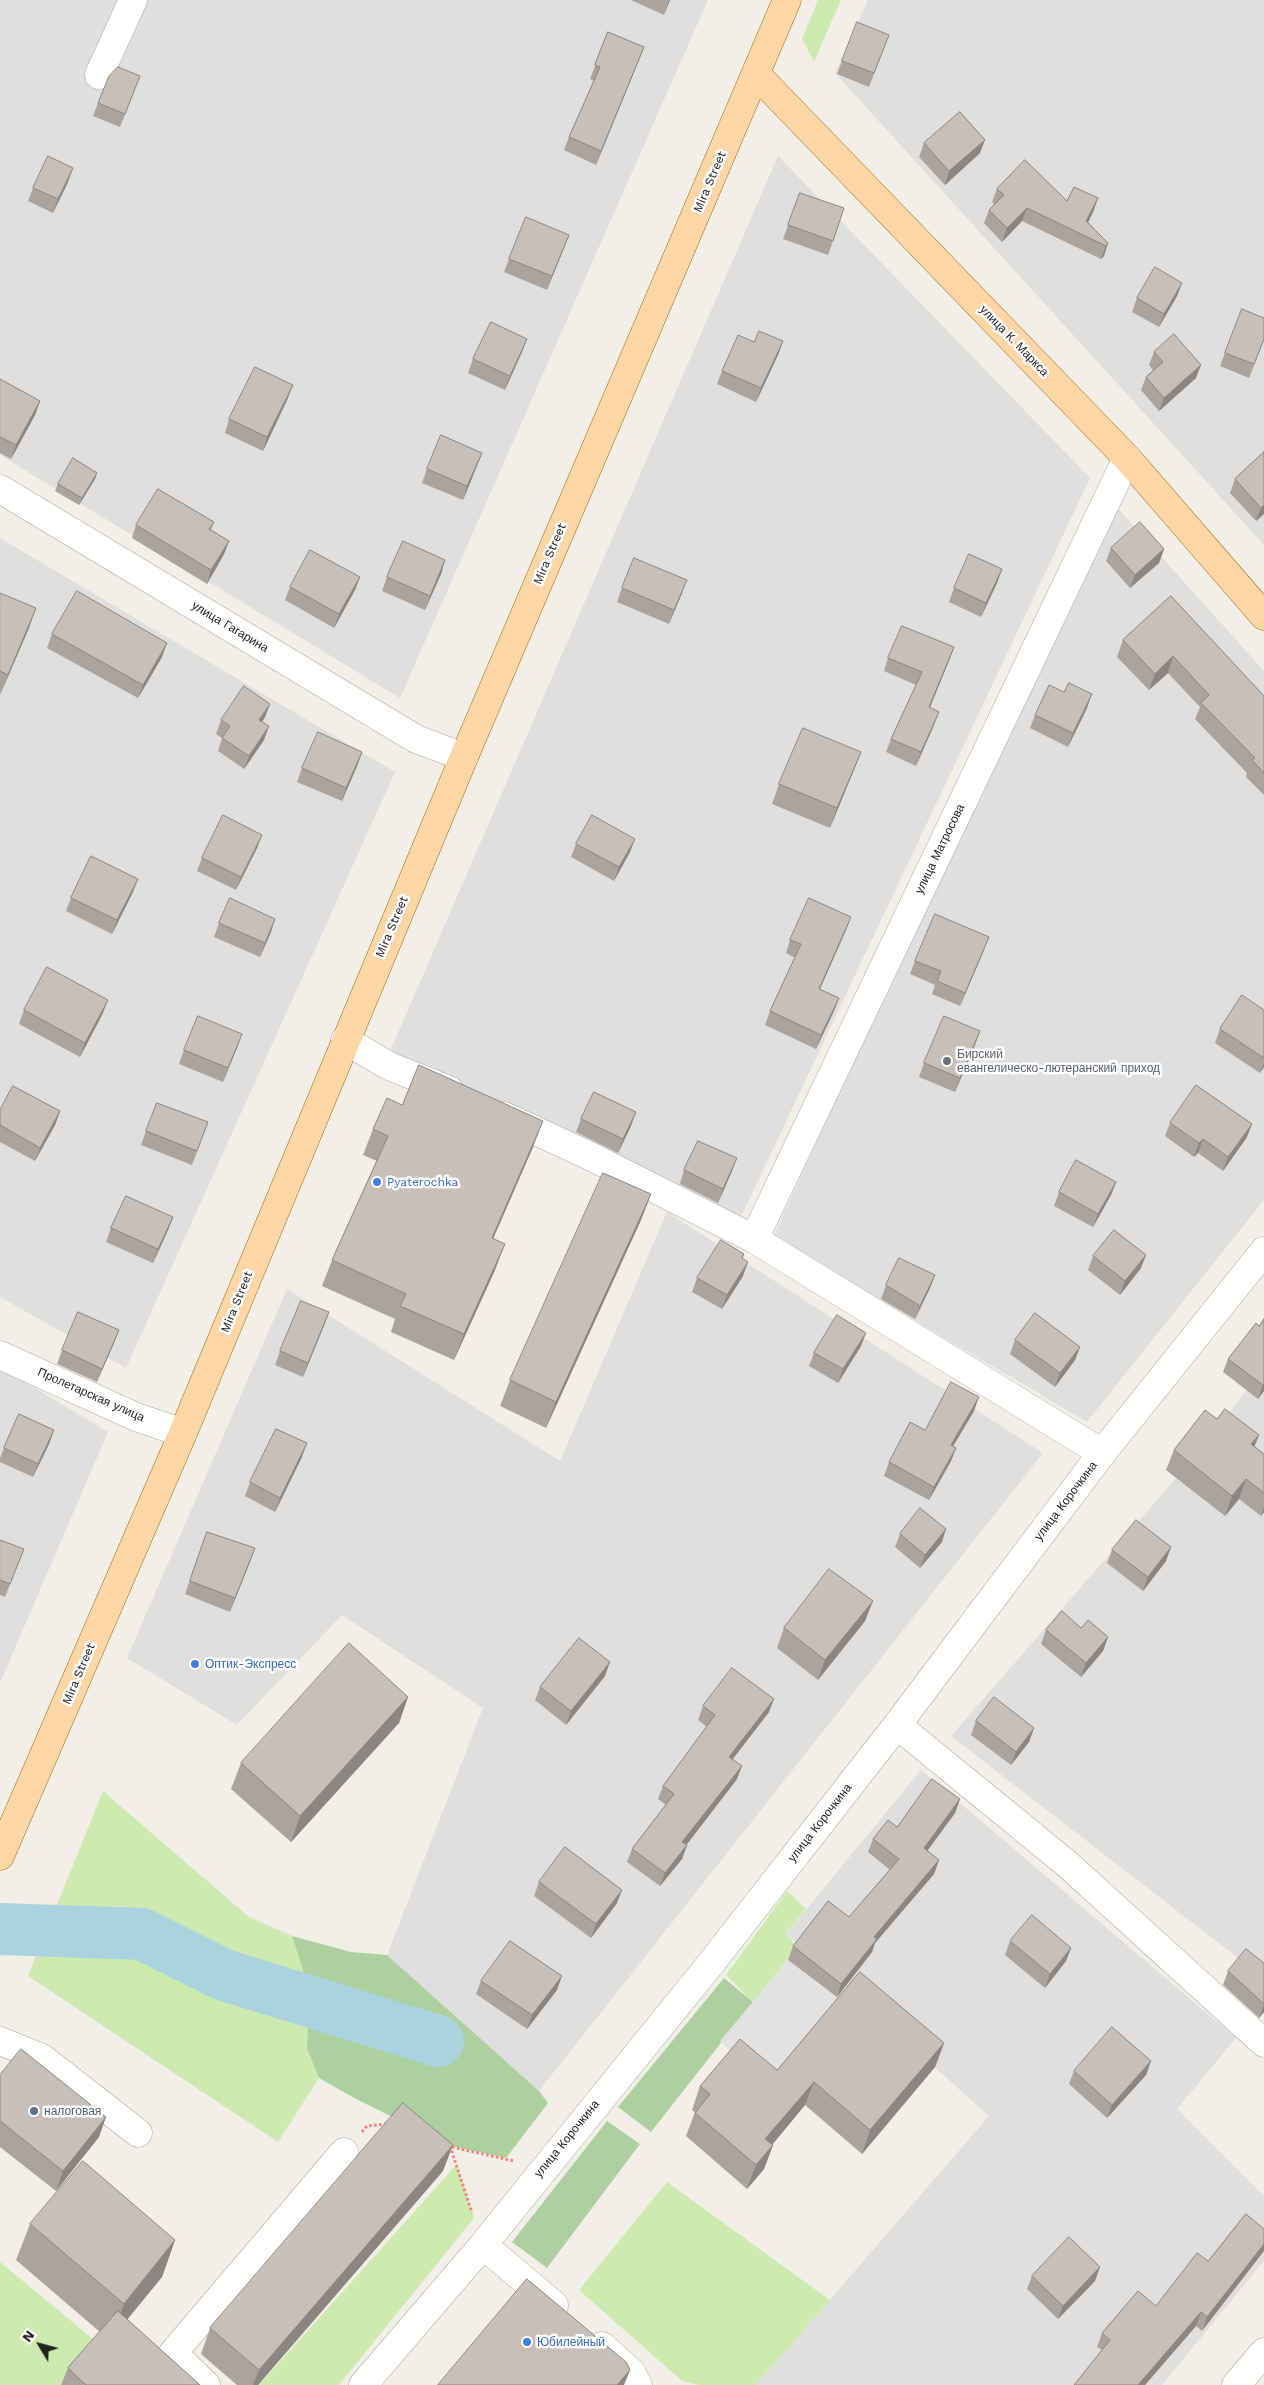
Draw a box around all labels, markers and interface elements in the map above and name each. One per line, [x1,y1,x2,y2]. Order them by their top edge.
street label: Mira Street [691,149,729,215]
street label: улица К. Маркса [977,303,1051,379]
street label: Mira Street [531,521,569,587]
street label: улица Гагарина [189,598,271,656]
street label: улица Матросова [912,802,968,896]
street label: Mira Street [373,894,411,960]
place label: Бирский евангелическо-лютеранский приход [957,1047,1160,1075]
marker: Бирский евангелическо-лютеранский приход [941,1055,953,1067]
place label: Pyaterochka [387,1175,458,1189]
marker: Pyaterochka [371,1176,383,1188]
street label: Mira Street [218,1269,256,1335]
street label: Пролетарская улица [35,1365,147,1425]
street label: улица Корочкина [1032,1459,1100,1543]
street label: Mira Street [60,1641,98,1707]
place label: Оптик-Экспресс [205,1657,296,1671]
marker: Оптик-Экспресс [189,1658,201,1670]
street label: улица Корочкина [785,1781,855,1865]
street label: улица Корочкина [531,2097,603,2181]
place label: налоговая [44,2104,101,2118]
marker: налоговая [28,2105,40,2117]
north arrow [15,2320,65,2370]
text: N [19,2327,38,2345]
place label: Юбилейный [537,2335,605,2349]
marker: Юбилейный [521,2336,533,2348]

